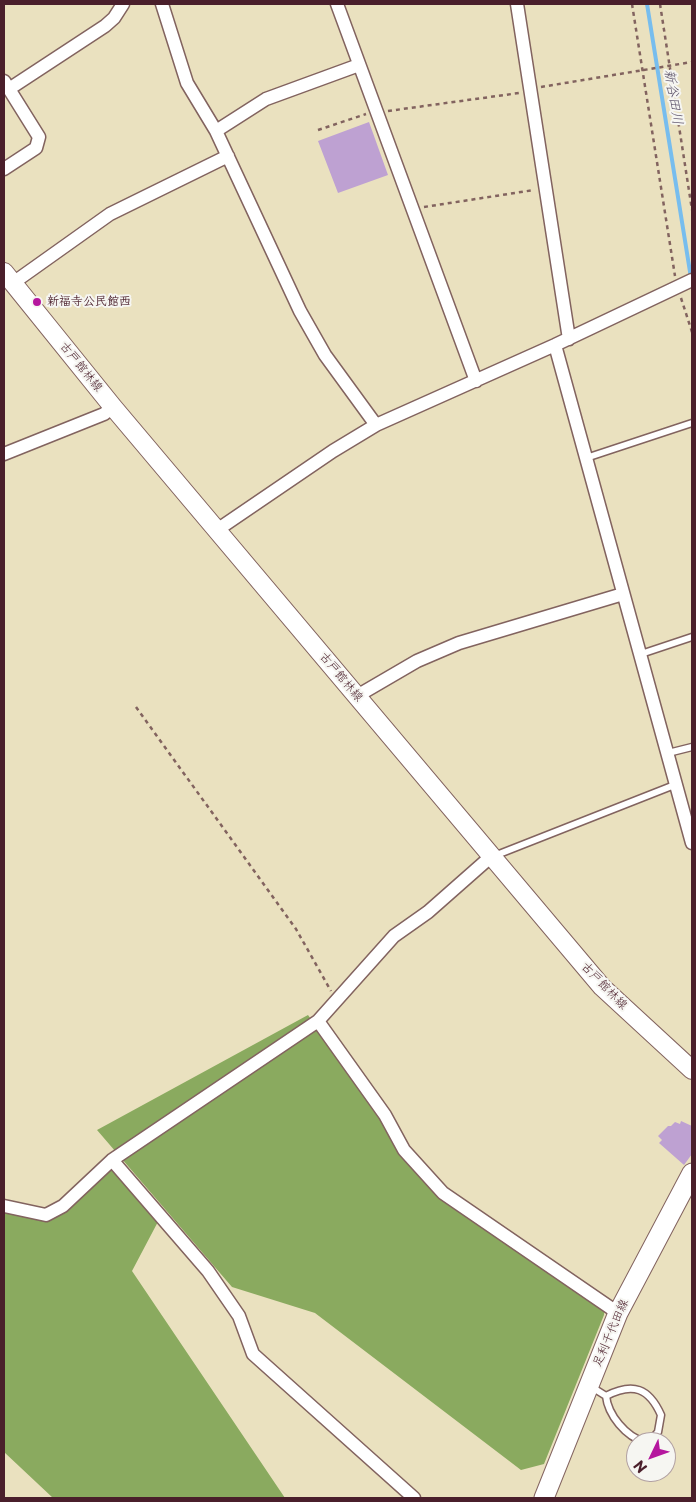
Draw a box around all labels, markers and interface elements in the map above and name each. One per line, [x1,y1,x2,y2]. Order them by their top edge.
water label: 新谷田川 [660,68,686,126]
place label: 新福寺公民館西 [47,295,131,309]
marker: 新福寺公民館西 [31,296,43,308]
street label: 古戸館林線 [57,339,105,395]
street label: 古戸館林線 [316,649,366,705]
street label: 古戸館林線 [578,959,630,1013]
street label: 足利千代田線 [590,1297,632,1369]
north arrow [626,1432,676,1482]
text: N [629,1456,652,1478]

